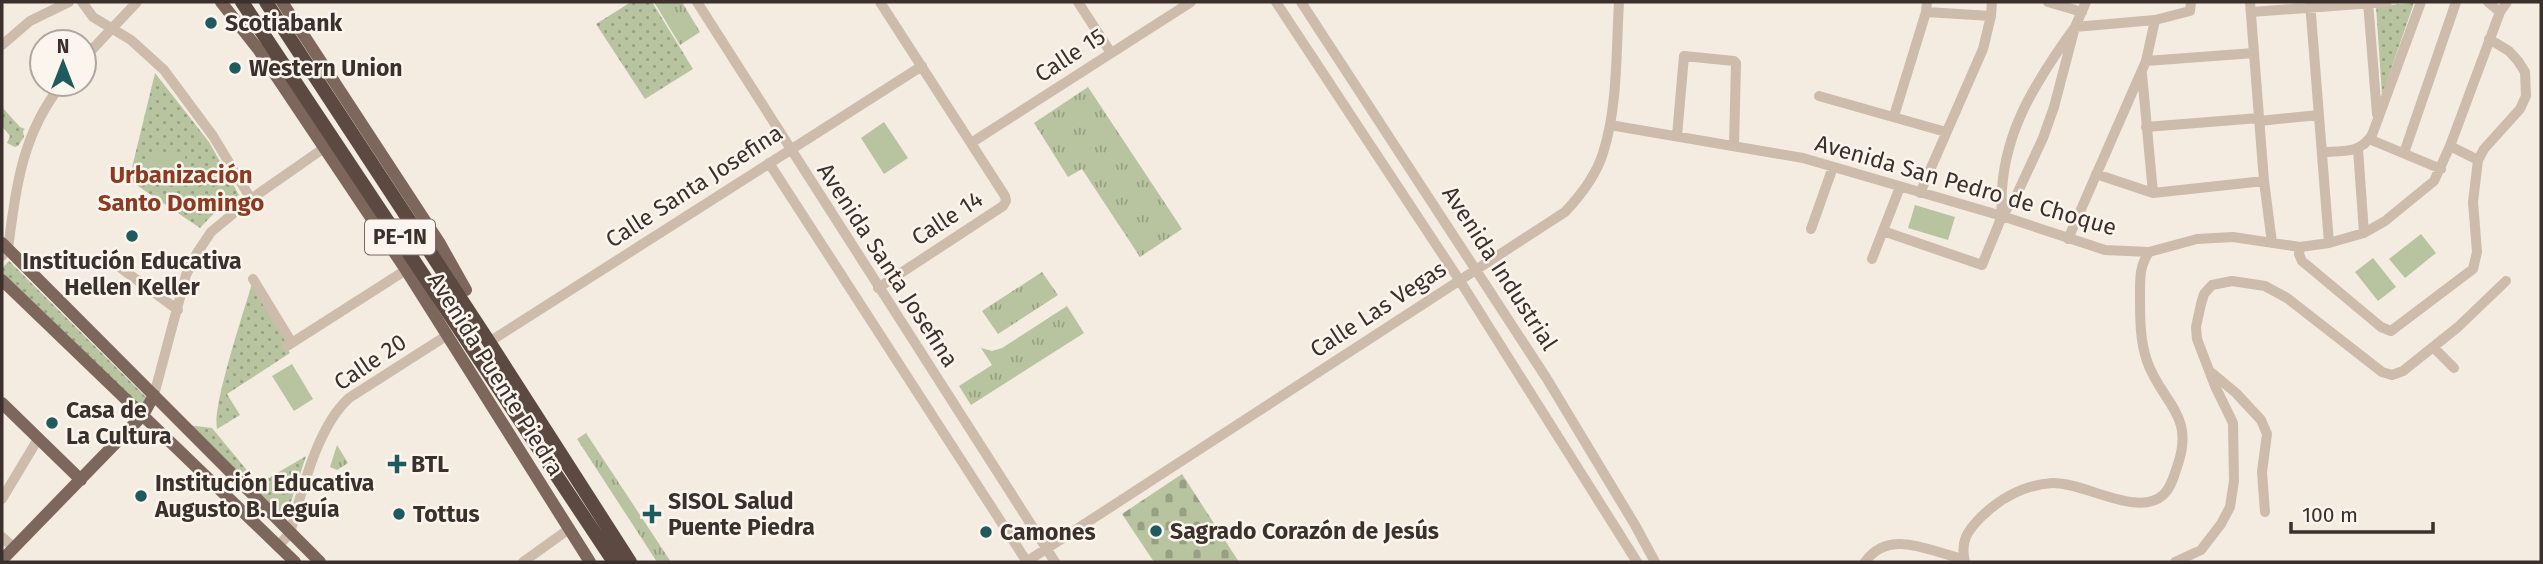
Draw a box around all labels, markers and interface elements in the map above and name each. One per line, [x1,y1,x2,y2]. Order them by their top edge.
place label: Scotiabank [225,9,342,37]
marker: Scotiabank [203,15,219,31]
street label: Calle 15 [1029,22,1111,88]
north arrow [28,28,98,98]
text: N [57,35,69,58]
place label: Western Union [249,54,403,82]
marker: Western Union [227,60,243,76]
street label: Calle Santa Josefina [600,118,788,254]
street label: Avenida San Pedro de Choque [1812,129,2120,241]
street label: Avenida Santa Josefina [812,158,964,372]
district label: Urbanización Santo Domingo [98,161,264,217]
street label: Avenida Industrial [1436,181,1564,356]
street label: Calle 14 [906,185,988,251]
road number: PE-1N [365,219,435,254]
marker: Institución Educativa Hellen Keller [124,228,140,244]
place label: Institución Educativa Hellen Keller [22,247,242,301]
street label: Calle Las Vegas [1305,255,1451,363]
street label: Avenida Puente Piedra [422,267,570,481]
street label: Calle 20 [329,328,411,396]
place label: Casa de La Cultura [66,396,172,450]
marker: Casa de La Cultura [44,415,60,431]
place label: BTL [411,450,449,478]
marker: BTL [389,456,405,472]
place label: Institución Educativa Augusto B. Leguía [154,469,374,523]
place label: SISOL Salud Puente Piedra [668,487,815,541]
marker: Institución Educativa Augusto B. Leguía [133,488,149,504]
scale bar [2291,490,2433,534]
place label: Tottus [413,500,480,528]
text: 100 m [2302,502,2358,528]
marker: SISOL Salud Puente Piedra [642,504,662,524]
marker: Tottus [391,506,407,522]
place label: Sagrado Corazón de Jesús [1170,517,1439,545]
place label: Camones [1000,518,1096,546]
marker: Sagrado Corazón de Jesús [1148,523,1164,539]
marker: Camones [978,524,994,540]

